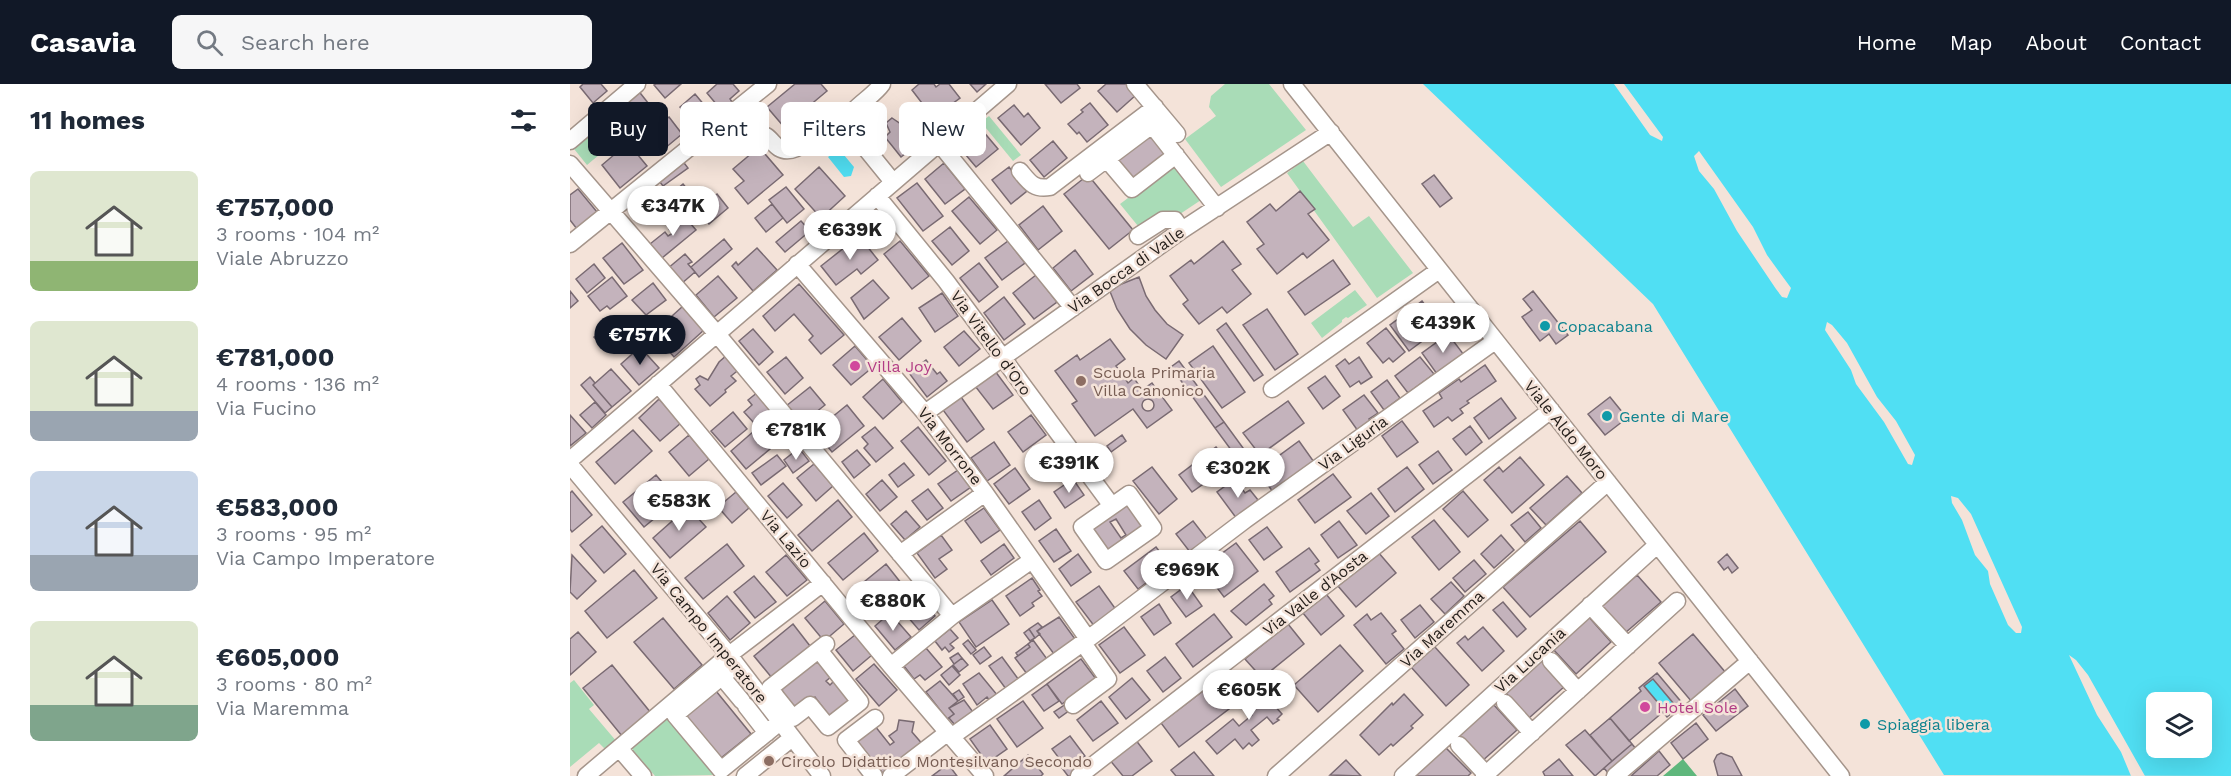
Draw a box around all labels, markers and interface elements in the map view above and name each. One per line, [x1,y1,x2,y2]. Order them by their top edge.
search box [172,15,592,69]
text: Casavia [30,26,136,59]
icon: search [193,26,226,59]
text: Search here [241,30,370,55]
text: Home [1857,30,1917,55]
text: Map [1950,30,1993,55]
text: About [2026,30,2087,55]
text: Contact [2120,30,2201,55]
chip: Buy [588,102,668,156]
chip: Rent [680,102,769,156]
chip: Filters [781,102,887,156]
chip: New [899,102,986,156]
icon: filters [507,104,540,137]
text: 11 homes [30,105,145,135]
pin: €347K [631,186,715,237]
text: €757,000 [216,192,334,222]
text: €347K [641,193,705,217]
icon: home [78,195,150,267]
pin: €639K [808,210,892,261]
text: €639K [818,217,882,241]
text: 3 rooms · 104 m² [216,222,379,246]
street label: Via Bocca di Valle [1064,223,1188,317]
text: Viale Abruzzo [216,246,349,270]
street label: Via Vitello d'Oro [947,287,1035,399]
pin: €439K [1401,303,1485,354]
text: €439K [1411,310,1476,334]
pin: €757K [598,315,682,366]
place label: Copacabana [1557,317,1653,336]
marker: Copacabana [1538,319,1552,333]
text: €757K [608,322,672,346]
text: €781,000 [216,342,335,372]
icon: home [78,345,150,417]
place label: Villa Joy [867,357,932,376]
marker: Villa Joy [848,359,862,373]
place label: Scuola Primaria Villa Canonico [1093,363,1215,400]
text: 4 rooms · 136 m² [216,372,379,396]
marker: Scuola Primaria Villa Canonico [1074,374,1088,388]
street label: Viale Aldo Moro [1520,377,1612,483]
text: Via Fucino [216,396,317,420]
street label: Via Morrone [914,403,986,489]
place label: Gente di Mare [1619,407,1729,426]
marker: Gente di Mare [1600,409,1614,423]
pin: €781K [754,410,838,461]
street label: Via Liguria [1315,412,1391,474]
text: €781K [766,417,826,441]
pin: €391K [1027,443,1111,494]
pin: €302K [1196,448,1280,499]
text: €391K [1039,450,1099,474]
text: €302K [1206,455,1270,479]
pin: €583K [637,481,721,532]
text: €583K [647,488,711,512]
text: €583,000 [216,492,338,522]
icon: home [78,495,150,567]
street label: Via Lazio [756,506,816,572]
text: 3 rooms · 95 m² [216,522,371,546]
text: Via Campo Imperatore [216,546,435,570]
street label: Via Valle d'Aosta [1259,546,1371,640]
pin: €969K [1145,550,1229,601]
text: €969K [1155,557,1219,581]
street label: Via Campo Imperatore [647,559,771,707]
pin: €880K [851,581,935,632]
street label: Via Maremma [1396,586,1488,672]
text: €880K [860,588,926,612]
street label: Via Lucania [1490,623,1570,697]
text: €605,000 [216,642,340,672]
icon: home [78,645,150,717]
pin: €605K [1207,670,1291,721]
text: 3 rooms · 80 m² [216,672,372,696]
text: €605K [1217,677,1281,701]
map controls [2146,692,2212,758]
button: layers [2146,692,2212,758]
text: Via Maremma [216,696,349,720]
place label: Hotel Sole [1657,698,1738,717]
marker: Hotel Sole [1638,700,1652,714]
place label: Spiaggia libera [1877,715,1990,734]
marker: Spiaggia libera [1858,717,1872,731]
place label: Circolo Didattico Montesilvano Secondo [781,752,1092,771]
marker: Circolo Didattico Montesilvano Secondo [762,754,776,768]

